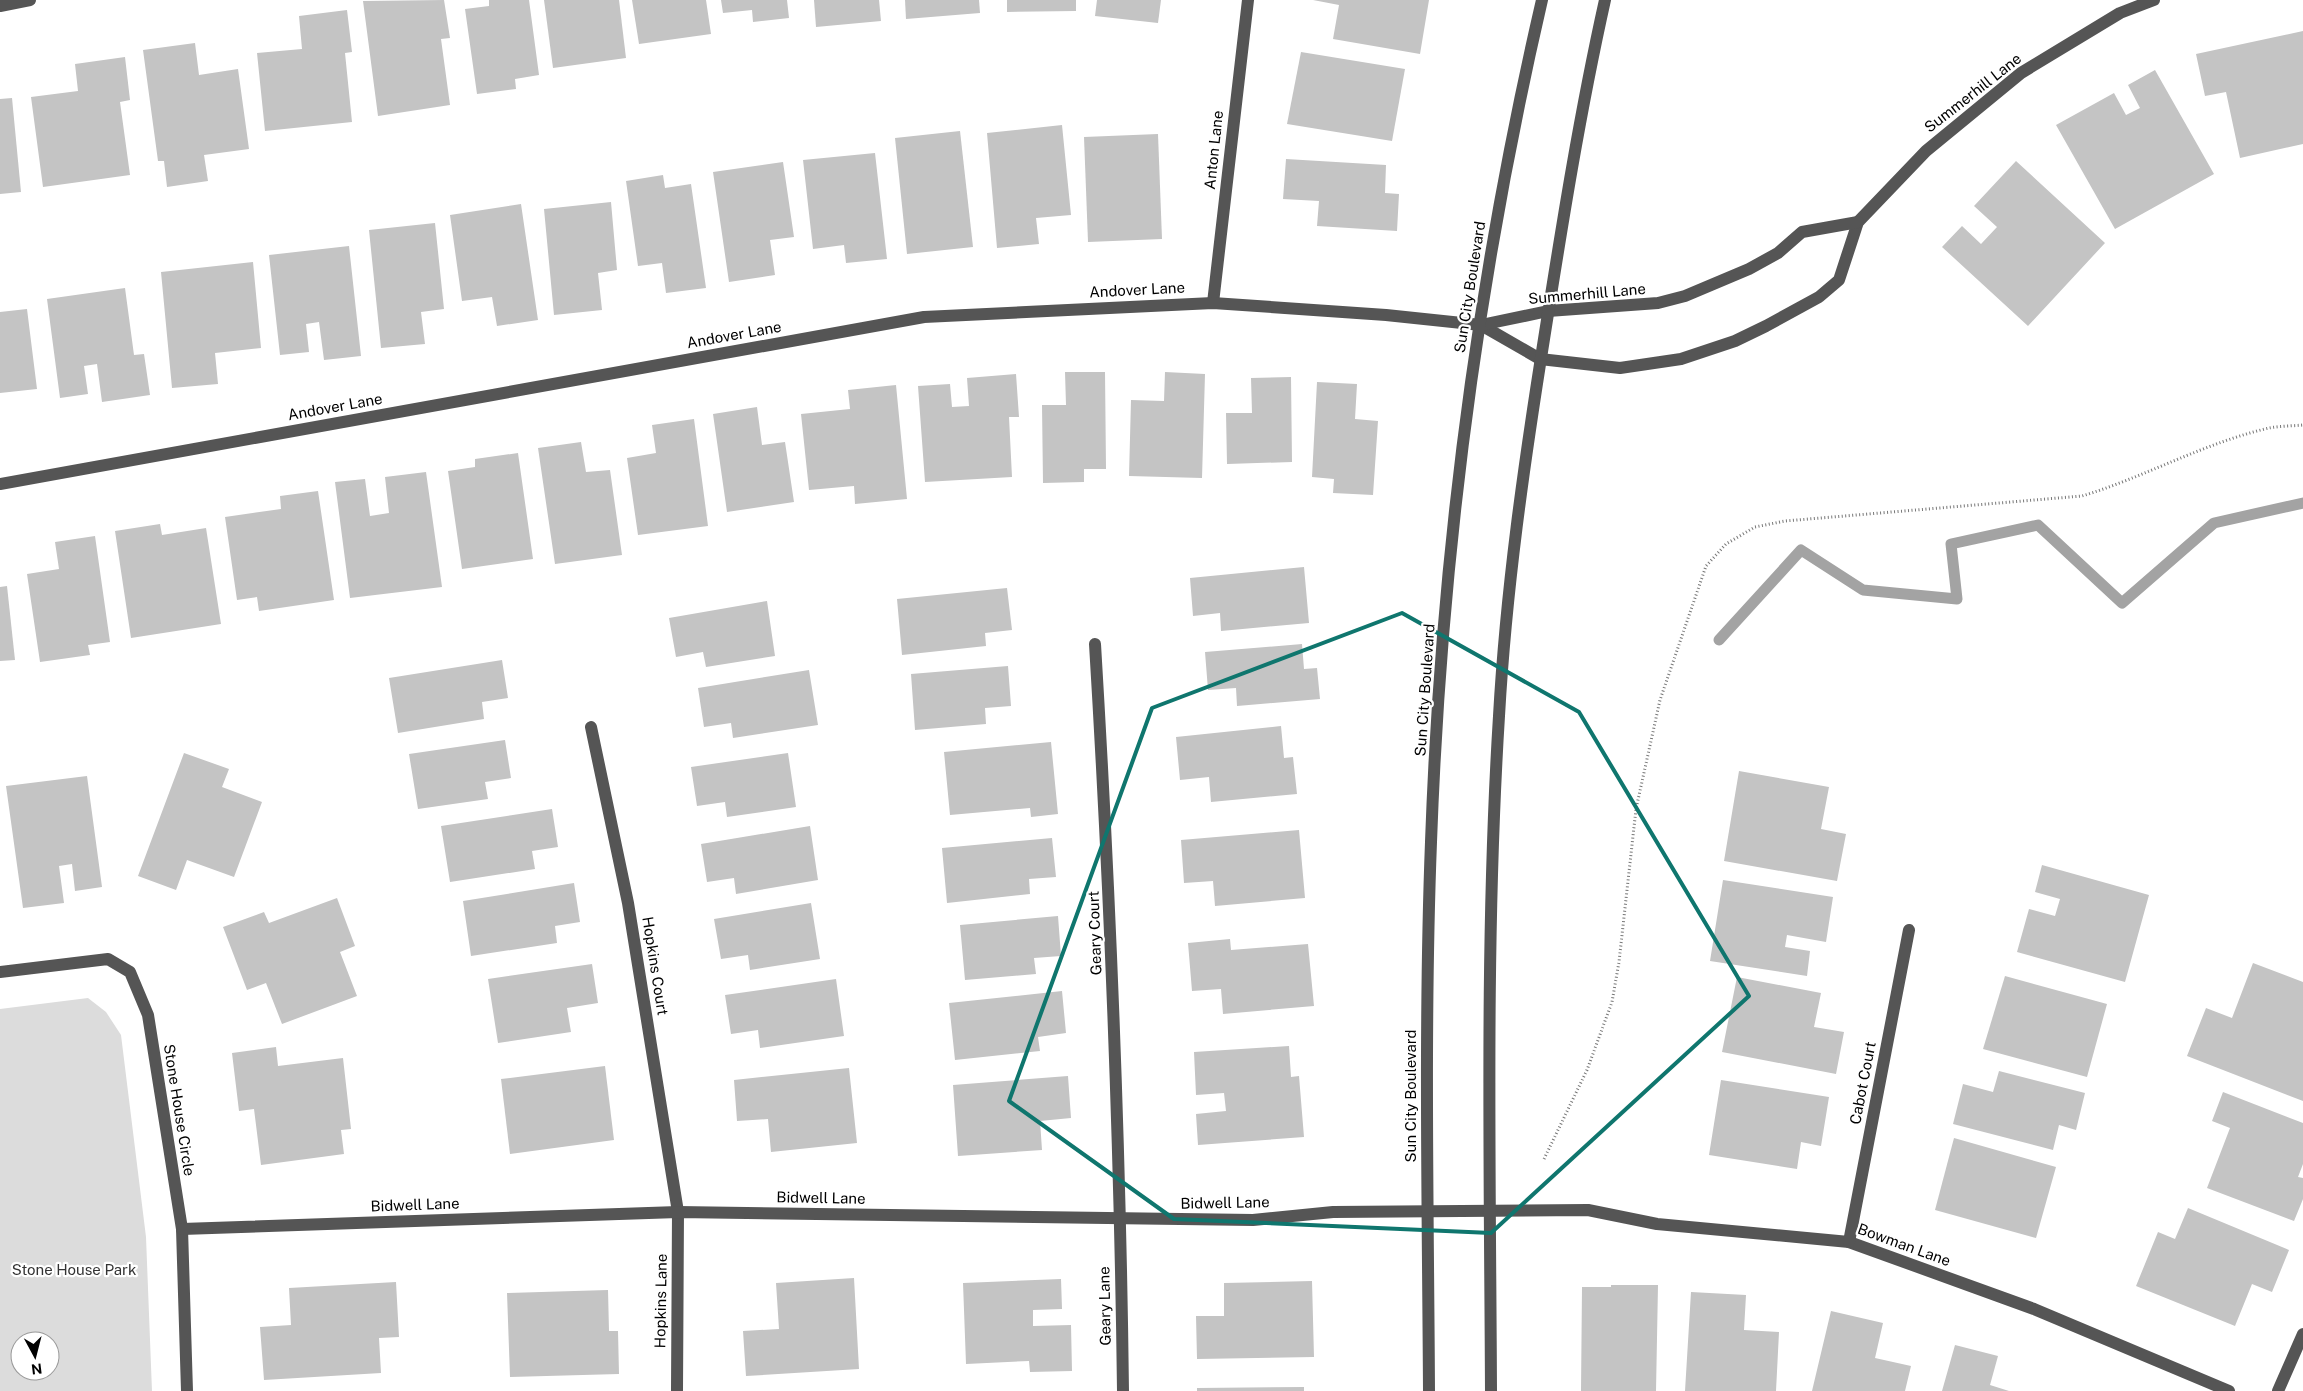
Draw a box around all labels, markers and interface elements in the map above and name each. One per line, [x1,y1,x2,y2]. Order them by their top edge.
street label: Summerhill Lane [1921,50,2024,136]
street label: Anton Lane [1201,110,1226,190]
street label: Sun City Boulevard [1451,220,1488,354]
street label: Andover Lane [1089,279,1185,300]
street label: Summerhill Lane [1527,280,1646,307]
street label: Andover Lane [685,318,783,351]
street label: Andover Lane [286,390,384,423]
street label: Sun City Boulevard [1411,623,1438,757]
street label: Geary Court [1085,890,1104,975]
street label: Hopkins Court [639,915,672,1017]
street label: Sun City Boulevard [1402,1030,1419,1162]
street label: Cabot Court [1846,1040,1879,1126]
street label: Stone House Circle [161,1043,198,1177]
street label: Bidwell Lane [776,1188,866,1207]
street label: Bidwell Lane [1180,1193,1270,1212]
street label: Bidwell Lane [370,1194,460,1215]
street label: Bowman Lane [1855,1220,1953,1269]
street label: Hopkins Lane [651,1254,670,1348]
park label: Stone House Park [12,1261,136,1278]
street label: Geary Lane [1095,1266,1114,1346]
north arrow [10,1331,60,1381]
text: N [30,1360,43,1378]

